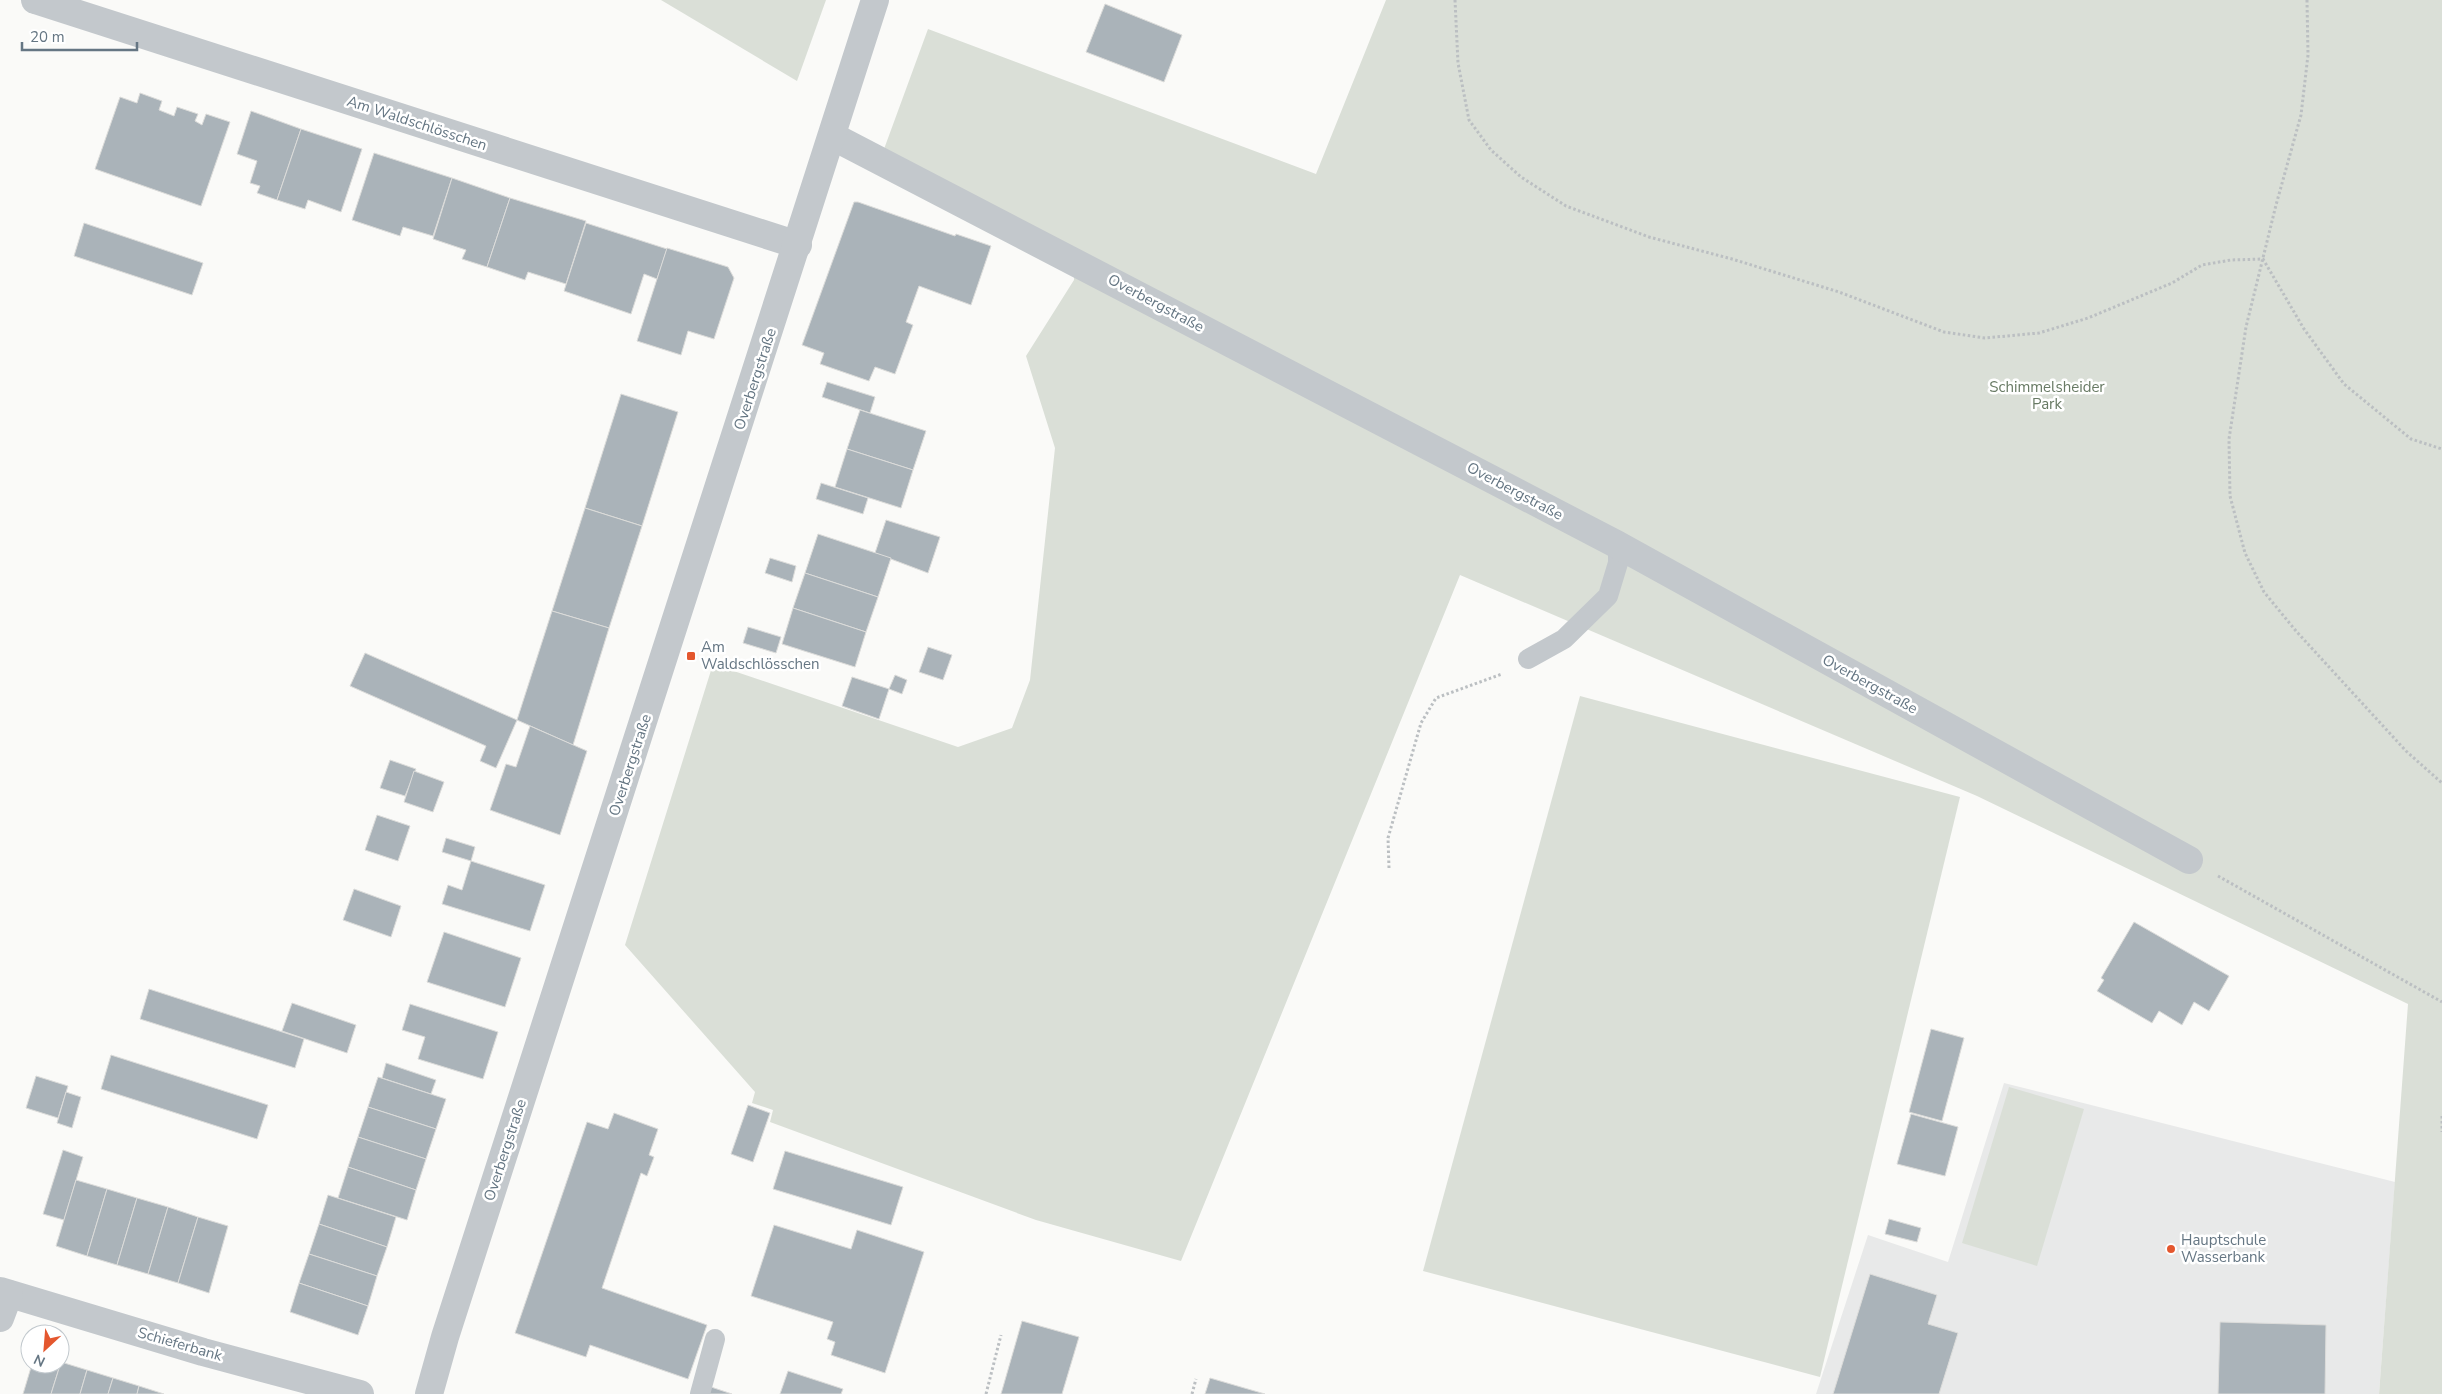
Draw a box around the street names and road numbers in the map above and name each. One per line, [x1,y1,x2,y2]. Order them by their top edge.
street label: Am Waldschlösschen [344,91,490,155]
street label: Overbergstraße [1104,269,1208,337]
street label: Overbergstraße [729,325,781,433]
street label: Overbergstraße [1463,457,1567,525]
street label: Overbergstraße [1819,650,1921,718]
street label: Overbergstraße [604,711,656,819]
street label: Overbergstraße [479,1096,531,1204]
street label: Schieferbank [135,1322,225,1366]

